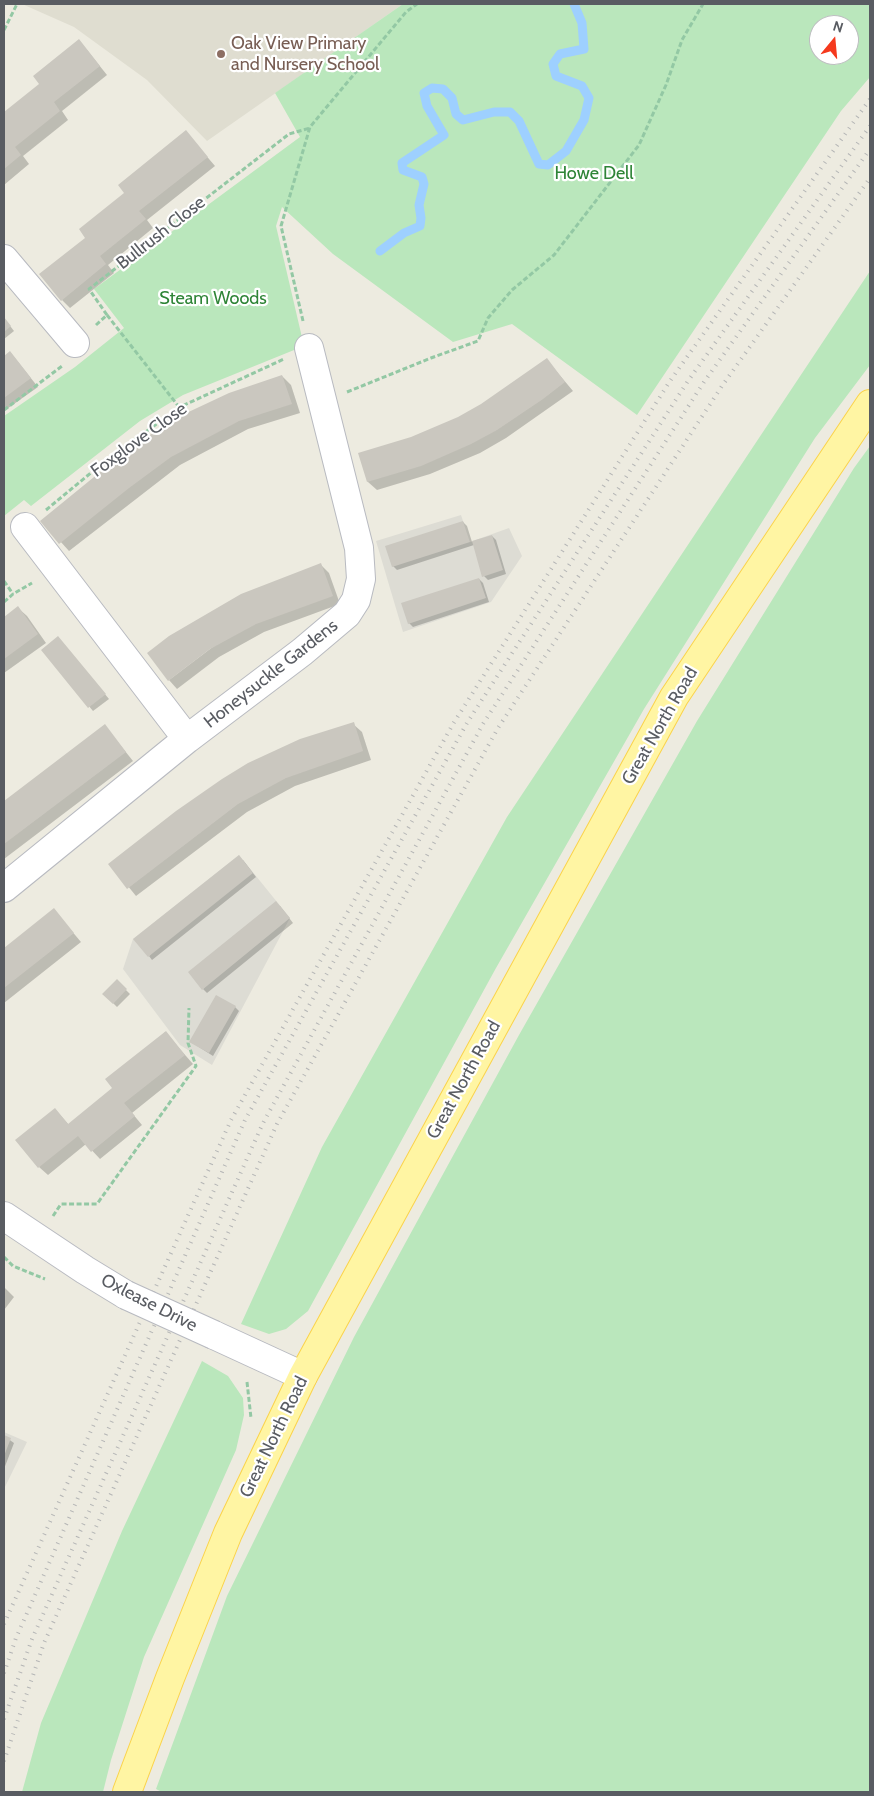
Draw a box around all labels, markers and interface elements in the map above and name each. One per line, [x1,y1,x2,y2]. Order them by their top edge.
north arrow [809,15,859,65]
text: N [831,17,845,37]
place label: Oak View Primary and Nursery School [231,33,379,76]
marker: Oak View Primary and Nursery School [215,48,227,60]
park label: Howe Dell [554,163,634,185]
street label: Bullrush Close [112,192,210,274]
park label: Steam Woods [159,288,267,310]
street label: Foxglove Close [87,398,191,482]
street label: Honeysuckle Gardens [200,615,342,733]
street label: Great North Road [618,663,702,789]
street label: Great North Road [423,1017,505,1143]
street label: Oxlease Drive [97,1269,201,1337]
street label: Great North Road [235,1373,313,1501]

